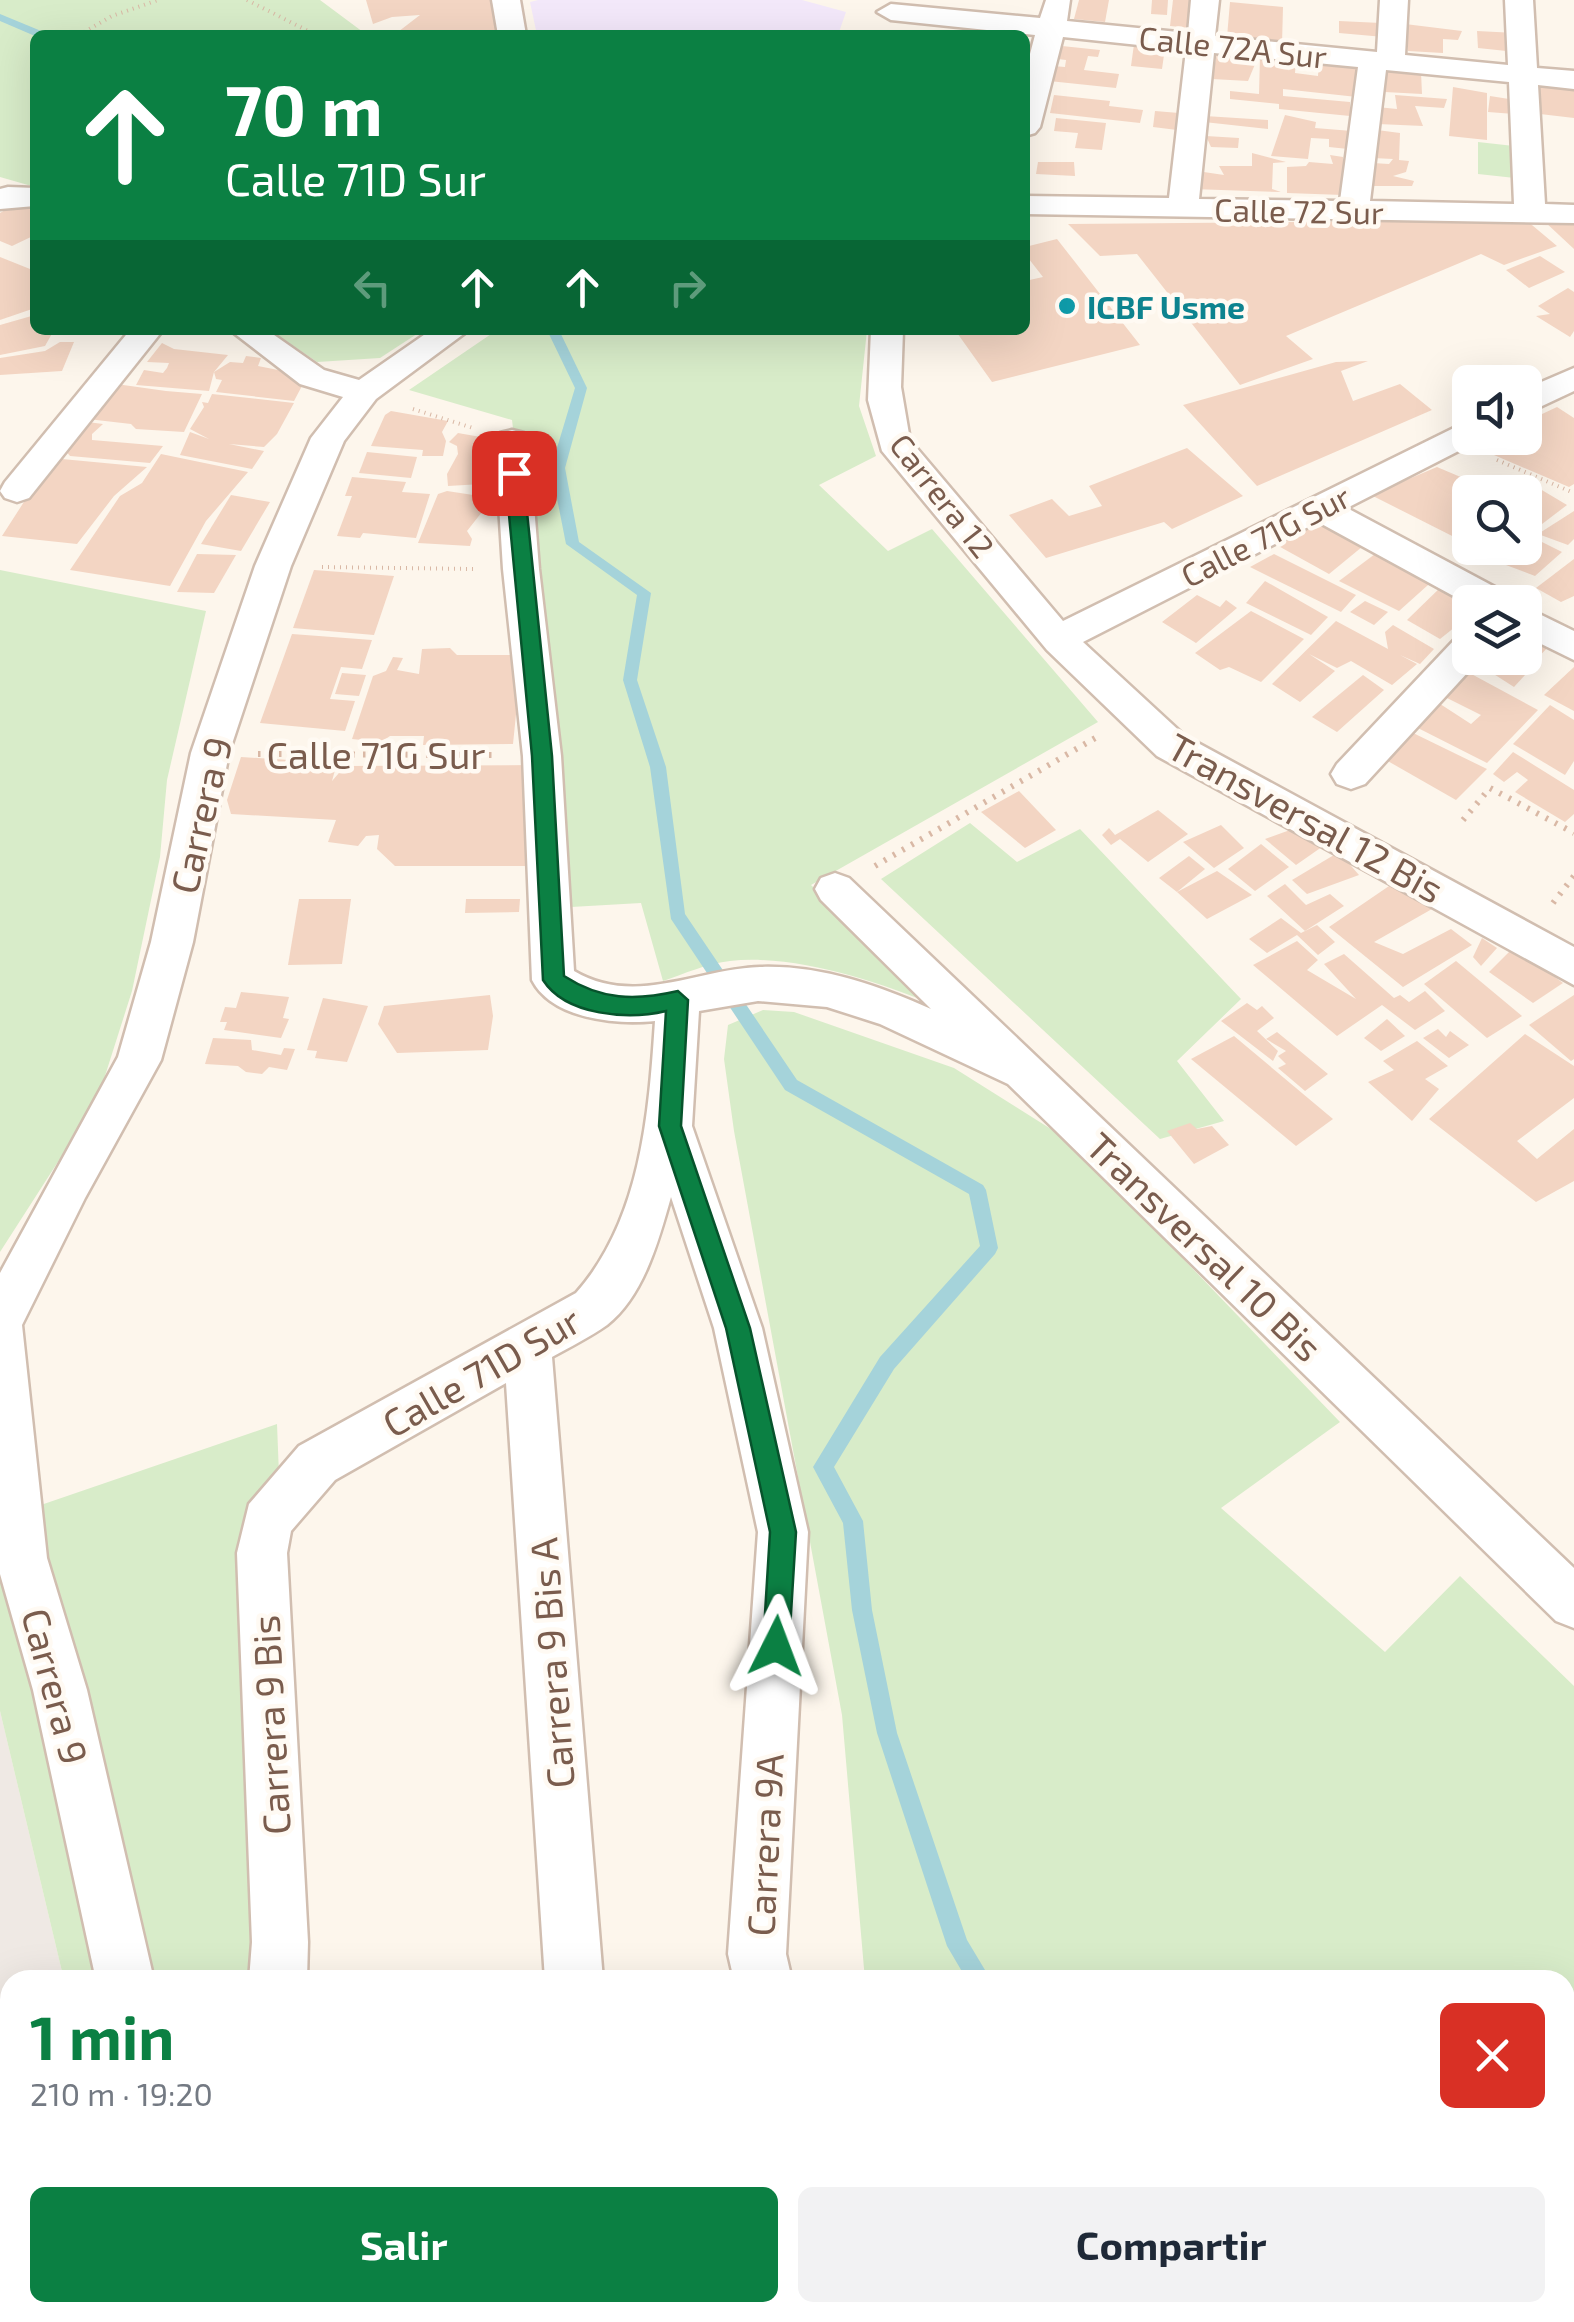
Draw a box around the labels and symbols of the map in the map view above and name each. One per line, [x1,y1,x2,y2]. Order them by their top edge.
street label: Calle 72A Sur [1137,17,1329,75]
street label: Calle 72 Sur [1214,190,1384,230]
place label: ICBF Usme [1087,287,1245,325]
marker: ICBF Usme [1056,295,1078,317]
street label: Carrera 12 [883,426,1003,564]
pin [472,431,557,516]
street label: Calle 71G Sur [1174,476,1356,594]
street label: Transversal 12 Bis [1160,722,1452,912]
street label: Calle 71G Sur [266,731,486,777]
street label: Carrera 9 [160,732,240,898]
street label: Transversal 10 Bis [1078,1122,1332,1370]
street label: Calle 71D Sur [374,1296,588,1446]
street label: Carrera 9 Bis A [519,1536,583,1790]
position arrow [724,1594,828,1698]
street label: Carrera 9 [13,1603,99,1769]
street label: Carrera 9 Bis [241,1614,299,1836]
street label: Carrera 9A [736,1752,792,1938]

